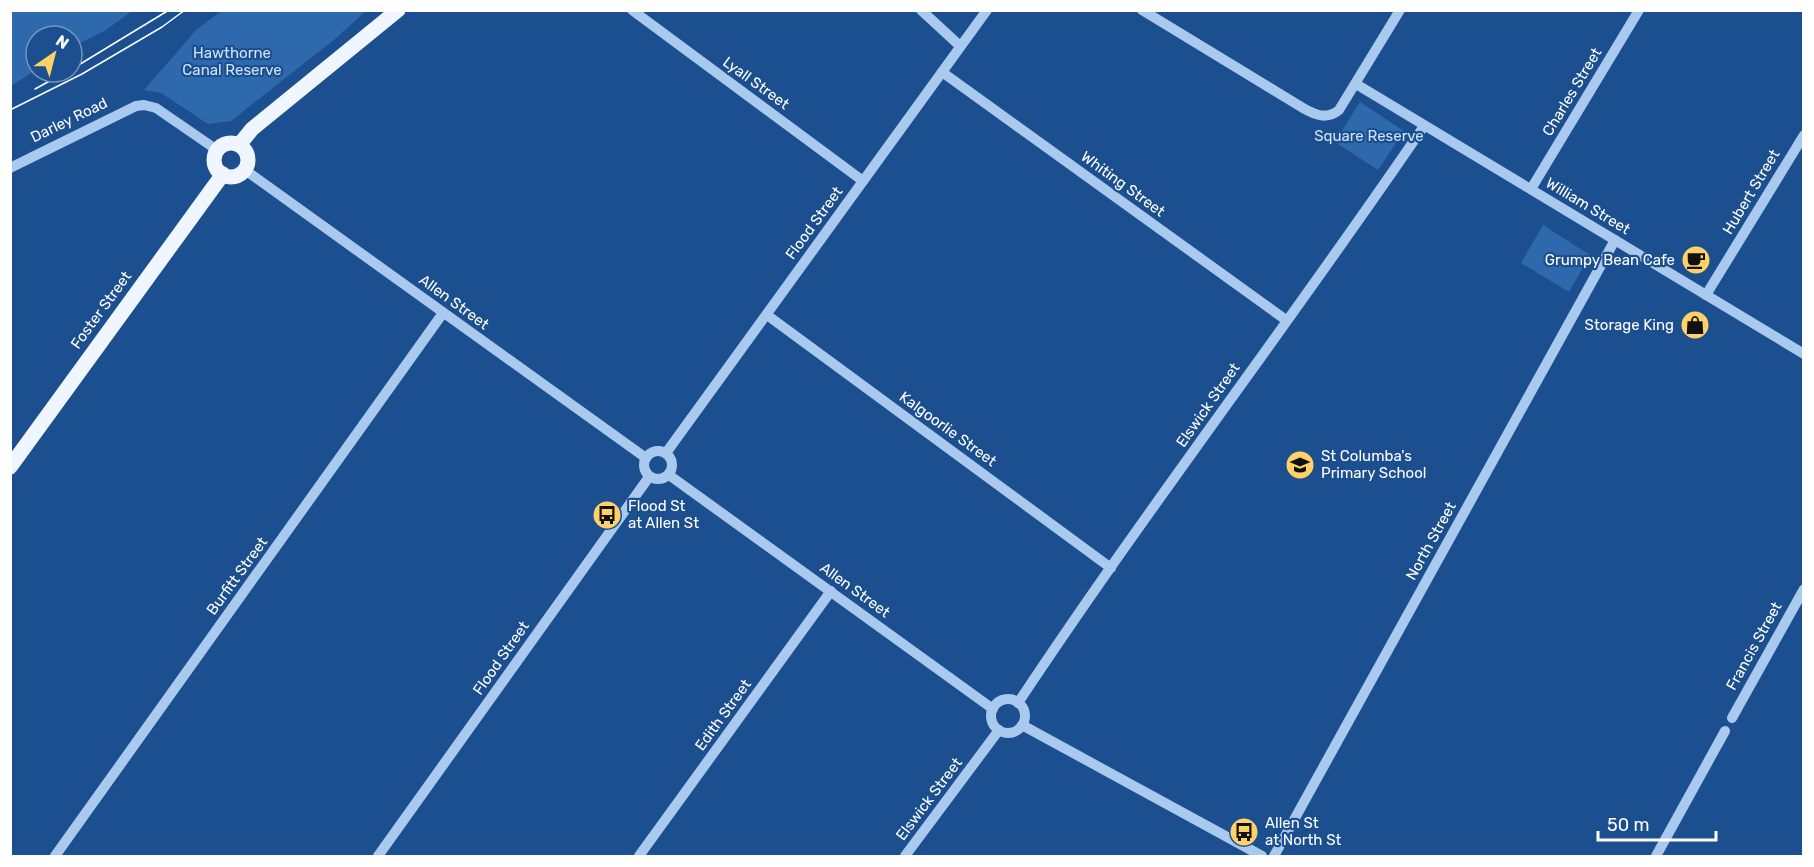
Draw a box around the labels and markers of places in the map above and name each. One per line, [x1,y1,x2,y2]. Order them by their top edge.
cafe icon: Grumpy Bean Cafe [1680,244,1712,276]
place label: Grumpy Bean Cafe [1545,251,1675,269]
shop icon: Storage King [1679,309,1711,341]
place label: Storage King [1585,316,1674,334]
place label: St Columba's Primary School [1321,447,1426,482]
school or university icon: St Columba's Primary School [1284,449,1316,481]
place label: Flood St at Allen St [628,497,699,532]
bus stop icon: Flood St at Allen St [591,499,623,531]
place label: Allen St at North St [1265,814,1341,849]
bus stop icon: Allen St at North St [1228,816,1260,848]

